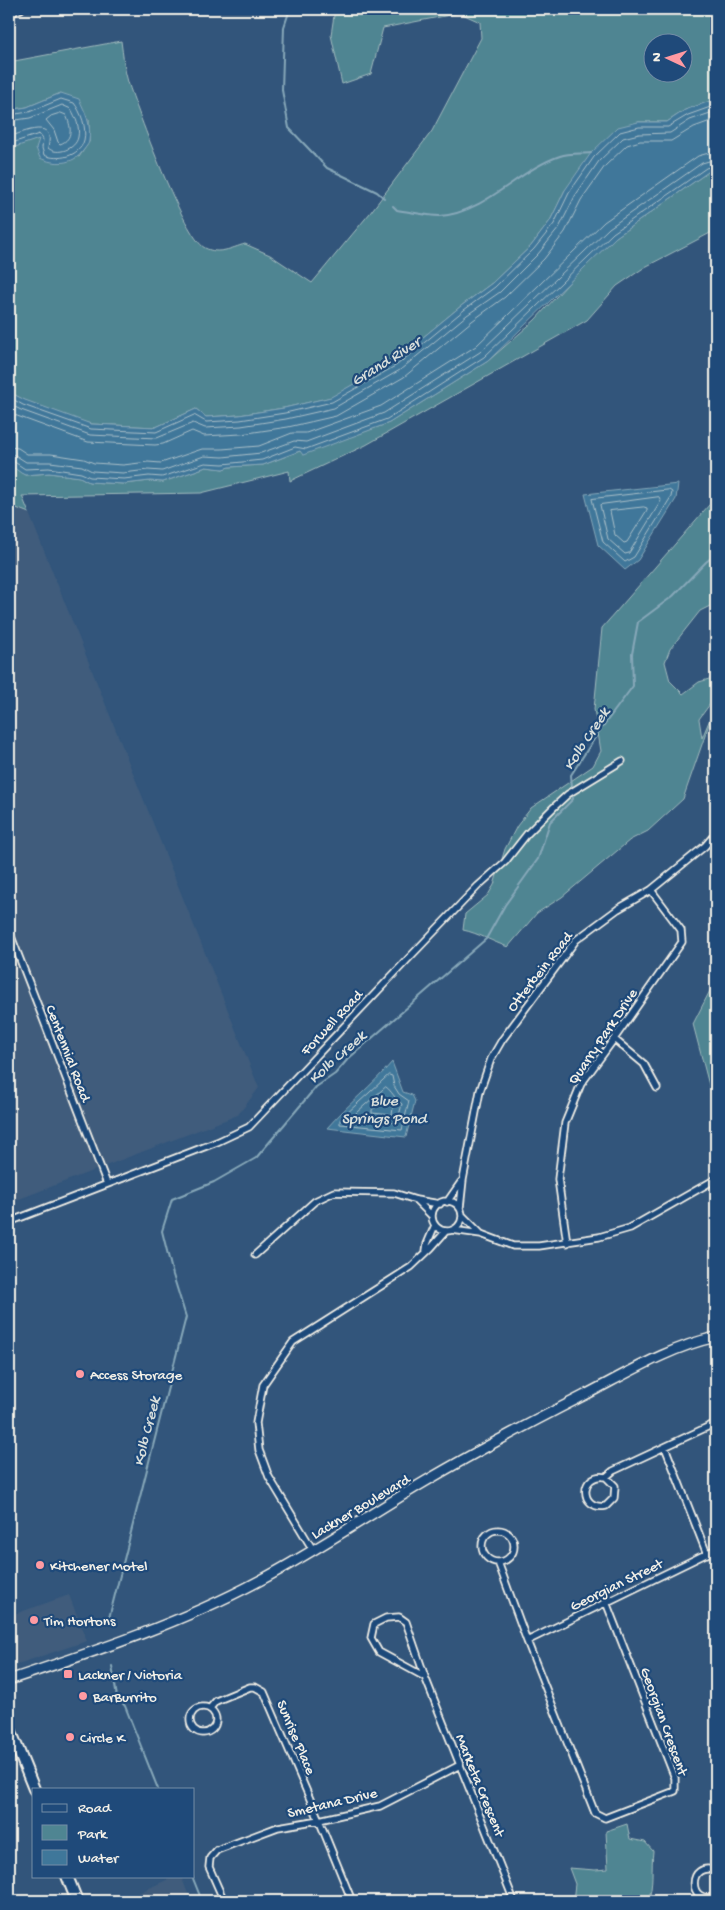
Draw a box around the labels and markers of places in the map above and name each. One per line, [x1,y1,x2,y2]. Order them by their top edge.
place label: Access Storage [90,1367,182,1385]
marker: Access Storage [74,1368,86,1380]
place label: Kitchener Motel [50,1558,148,1576]
marker: Kitchener Motel [34,1559,46,1571]
place label: Tim Hortons [43,1613,116,1631]
marker: Tim Hortons [28,1614,40,1626]
place label: Lackner / Victoria [78,1667,183,1685]
marker: Lackner / Victoria [62,1668,74,1680]
place label: BarBurrito [92,1689,157,1707]
marker: BarBurrito [77,1690,89,1702]
place label: Circle K [80,1730,126,1748]
marker: Circle K [64,1731,76,1743]

